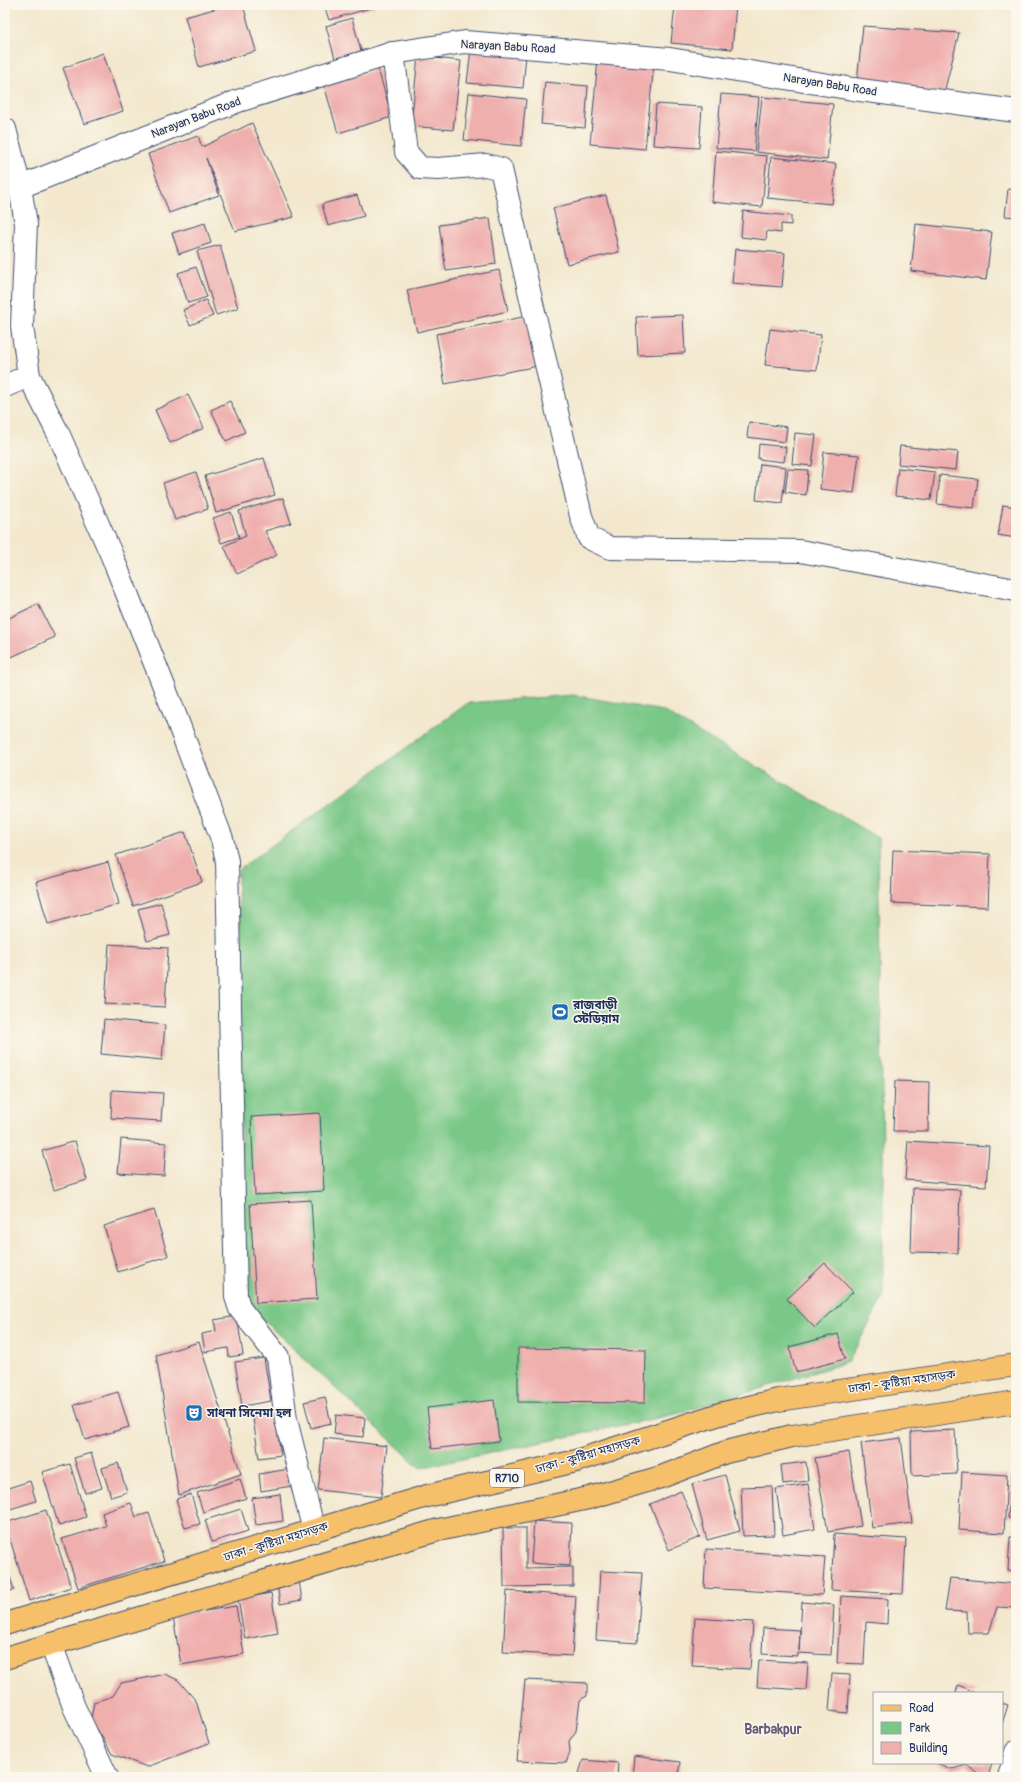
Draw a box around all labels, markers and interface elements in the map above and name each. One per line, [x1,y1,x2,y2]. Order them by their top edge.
street label: Narayan Babu Road [460,37,556,57]
street label: Narayan Babu Road [782,70,878,100]
street label: Narayan Babu Road [149,94,243,142]
place label: রাজবাড়ী স্টেডিয়াম [572,997,620,1027]
sports icon: রাজবাড়ী স্টেডিয়াম [550,1002,570,1022]
street label: ঢাকা - কুষ্টিয়া মহাসড়ক [846,1366,957,1397]
theatre icon: সাধনা সিনেমা হল [184,1403,204,1423]
place label: সাধনা সিনেমা হল [206,1405,292,1421]
street label: ঢাকা - কুষ্টিয়া মহাসড়ক [533,1432,642,1477]
road number: R710 [490,1469,524,1487]
street label: ঢাকা - কুষ্টিয়া মহাসড়ক [221,1518,330,1565]
legend [873,1692,1003,1764]
text: Road [909,1701,934,1716]
district label: Barbakpur [744,1721,803,1738]
text: Park [909,1721,930,1736]
text: Building [909,1741,948,1756]

